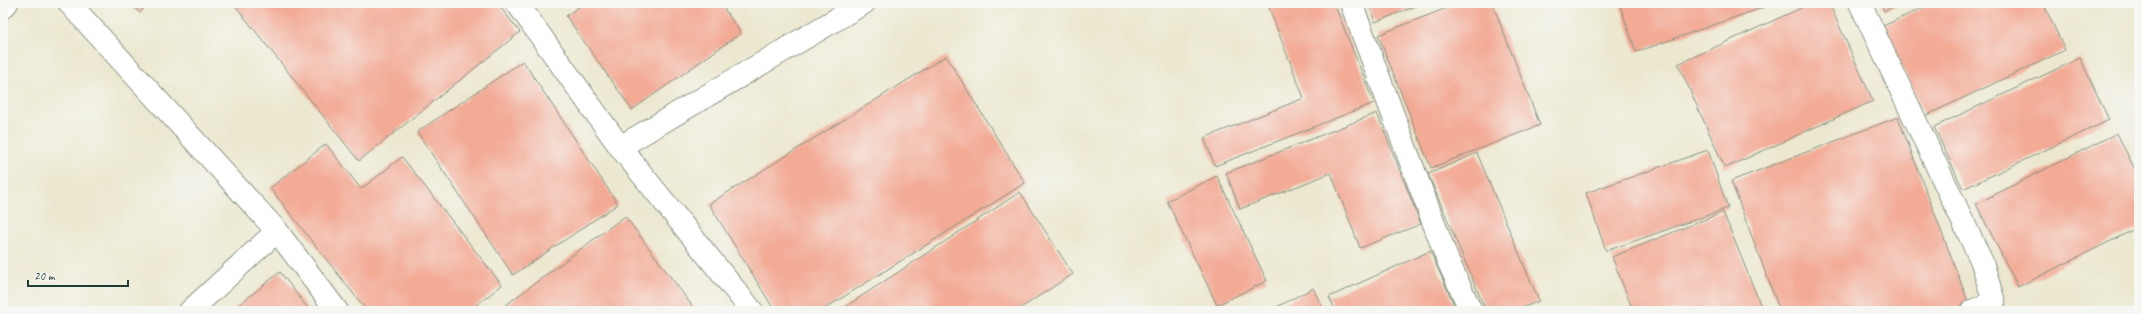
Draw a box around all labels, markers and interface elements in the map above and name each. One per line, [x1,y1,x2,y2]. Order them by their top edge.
scale bar [28,262,128,288]
text: 20 m [34,268,56,284]

